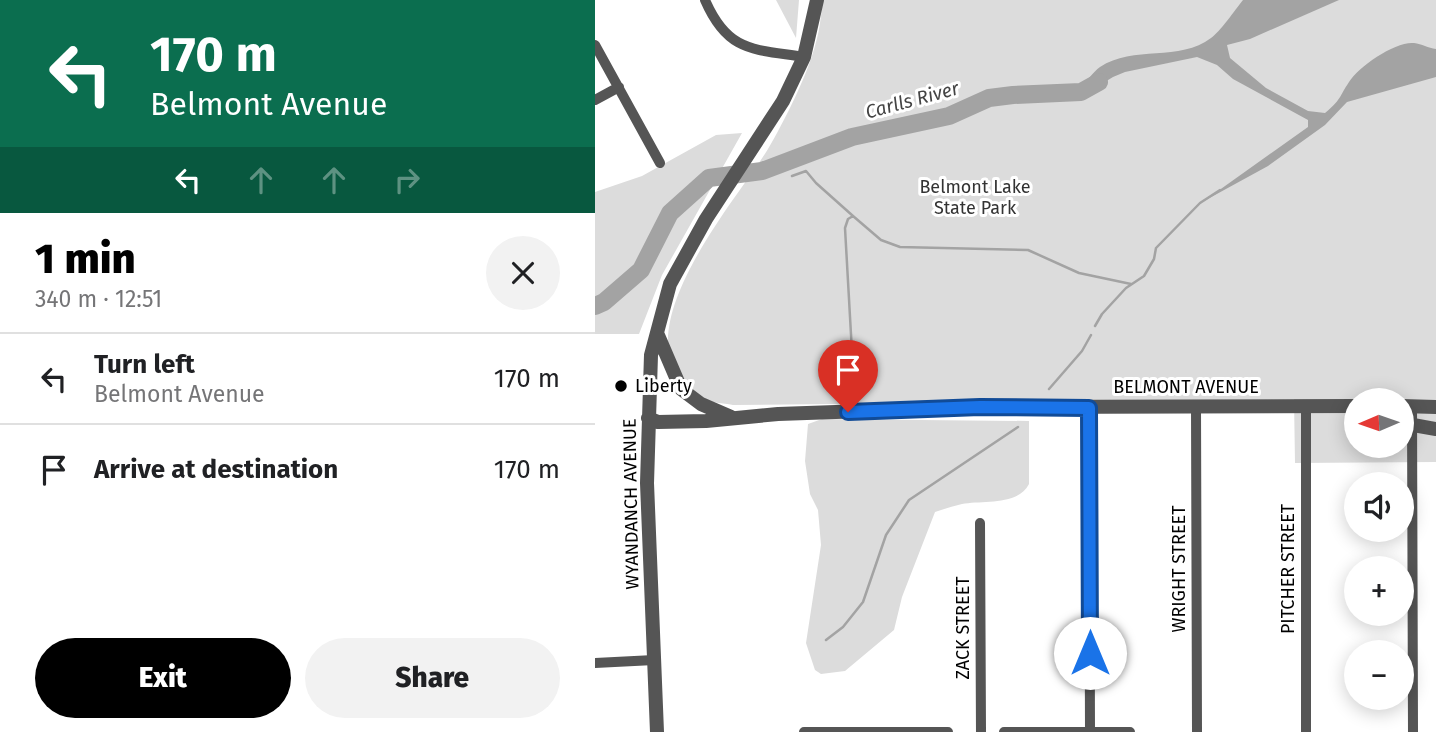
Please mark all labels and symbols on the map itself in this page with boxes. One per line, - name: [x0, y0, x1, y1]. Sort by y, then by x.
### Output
- water label: Carlls River: [863, 76, 962, 123]
- park label: Belmont Lake State Park: [919, 176, 1031, 219]
- pin: [818, 340, 878, 412]
- place label: Liberty: [635, 375, 692, 397]
- street label: BELMONT AVENUE: [1113, 376, 1259, 398]
- marker: Liberty: [613, 378, 629, 394]
- north arrow: [1344, 388, 1414, 458]
- street label: WYANDANCH AVENUE: [619, 418, 643, 590]
- street label: PITCHER STREET: [1277, 503, 1299, 634]
- street label: WRIGHT STREET: [1168, 505, 1190, 632]
- street label: ZACK STREET: [952, 576, 974, 680]
- position arrow: [1053, 616, 1127, 690]

